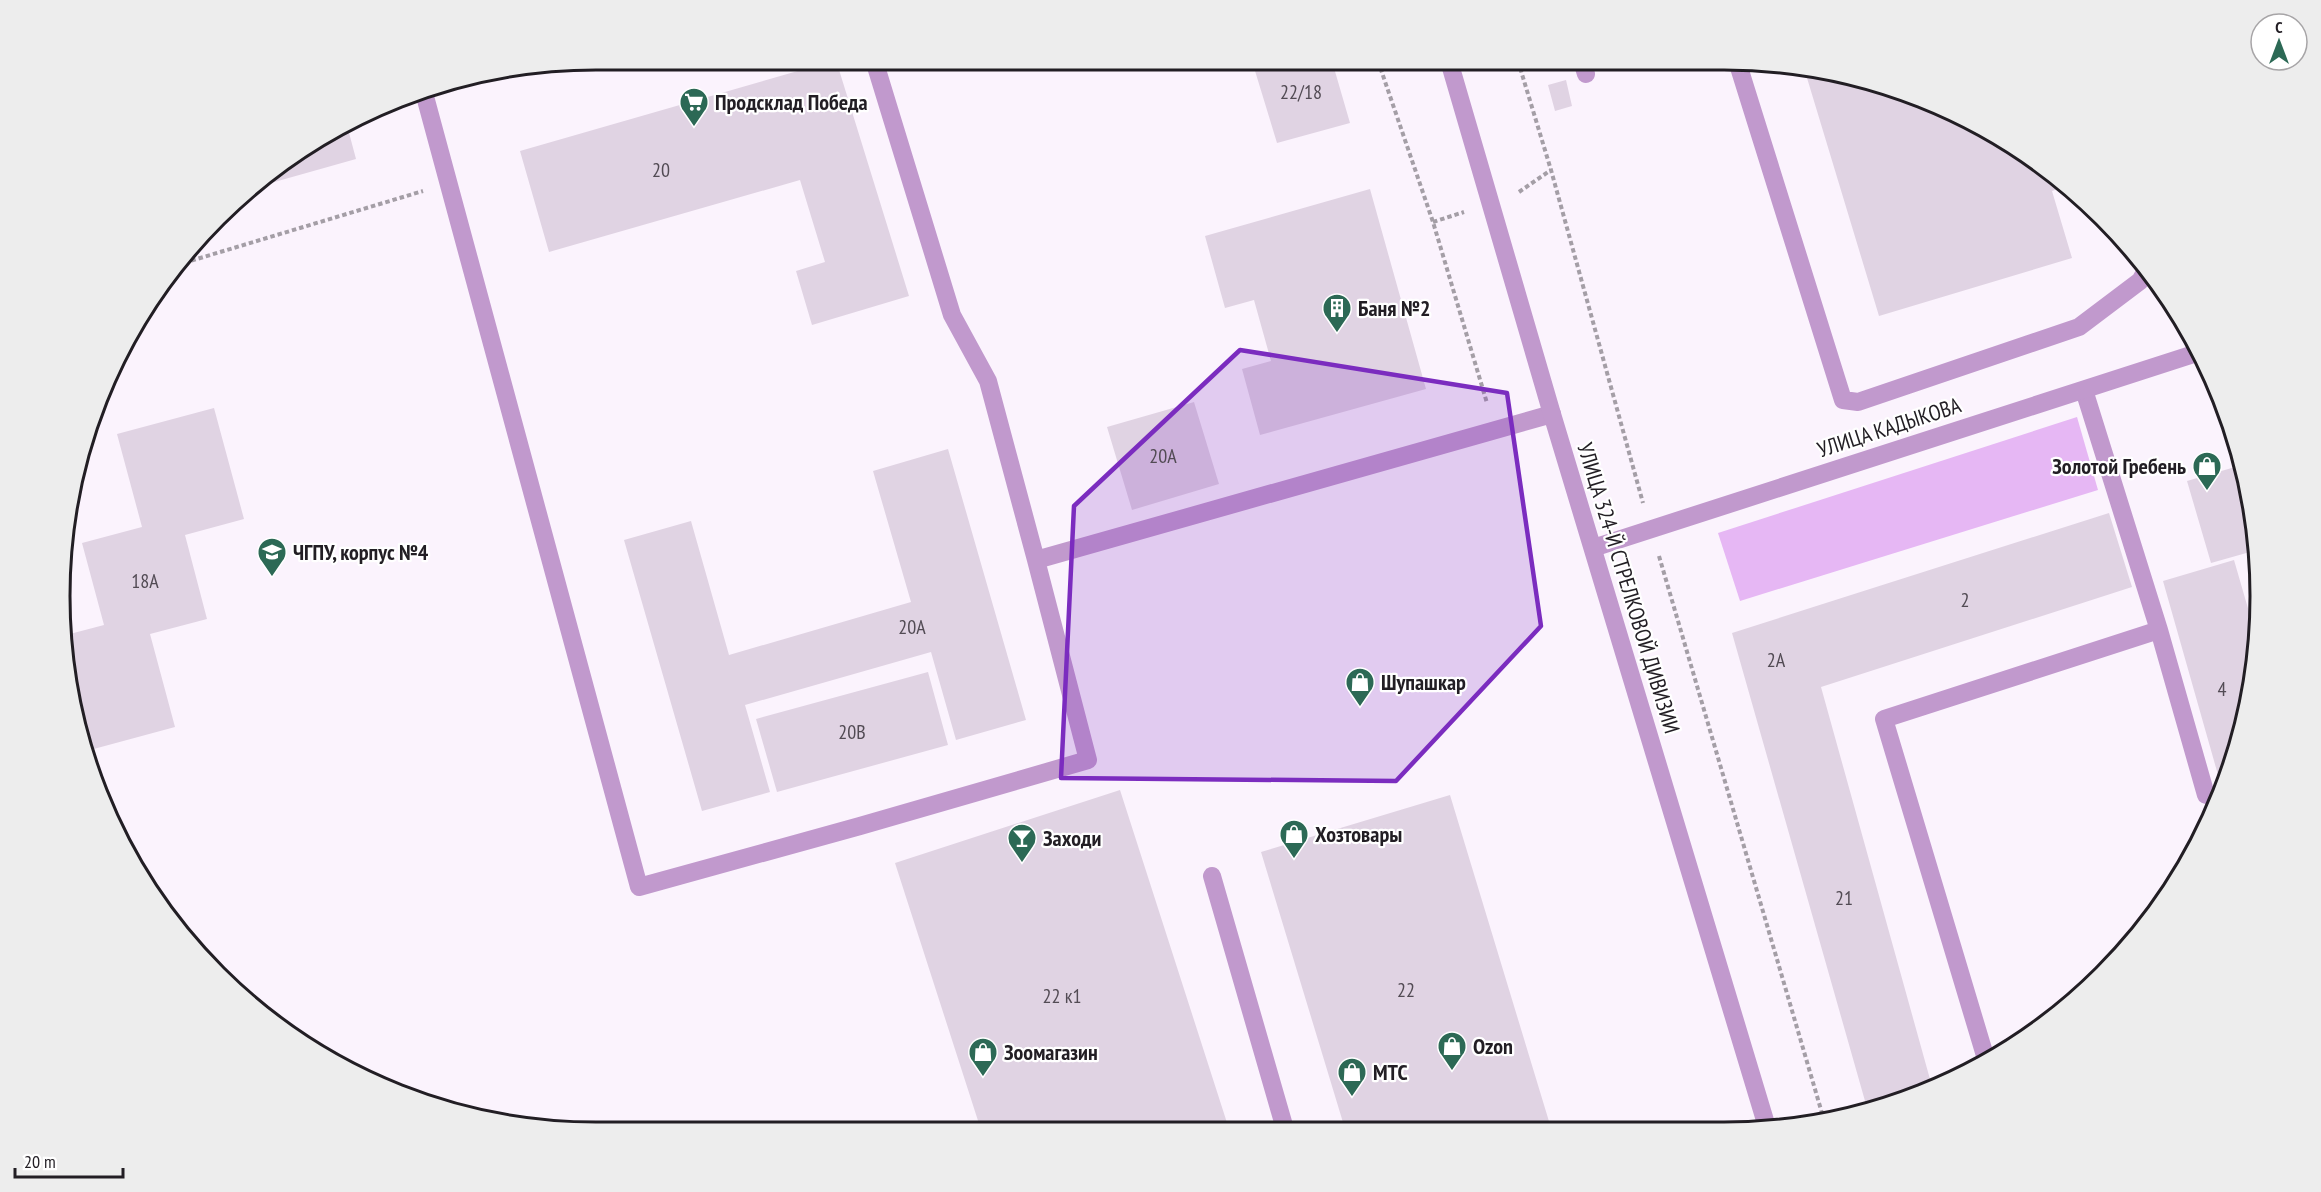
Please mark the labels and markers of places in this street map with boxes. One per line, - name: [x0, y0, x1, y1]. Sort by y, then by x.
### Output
- supermarket icon: Продсклад Победа: [678, 86, 710, 128]
- place label: Продсклад Победа: [715, 88, 868, 116]
- building icon: Баня №2: [1321, 292, 1353, 334]
- place label: Баня №2: [1358, 294, 1430, 322]
- shop icon: Золотой Гребень: [2191, 450, 2223, 492]
- place label: Золотой Гребень: [2052, 452, 2186, 480]
- school or university icon: ЧГПУ, корпус №4: [256, 536, 288, 578]
- place label: ЧГПУ, корпус №4: [293, 538, 429, 566]
- shop icon: Шупашкар: [1344, 666, 1376, 708]
- place label: Шупашкар: [1381, 668, 1466, 696]
- shop icon: Хозтовары: [1278, 818, 1310, 860]
- place label: Хозтовары: [1315, 820, 1402, 848]
- bar icon: Заходи: [1006, 822, 1038, 864]
- place label: Заходи: [1043, 824, 1101, 852]
- shop icon: Ozon: [1436, 1030, 1468, 1072]
- place label: Ozon: [1473, 1032, 1513, 1060]
- shop icon: Зоомагазин: [967, 1036, 999, 1078]
- place label: Зоомагазин: [1004, 1038, 1098, 1066]
- shop icon: МТС: [1336, 1056, 1368, 1098]
- place label: МТС: [1373, 1058, 1407, 1086]

